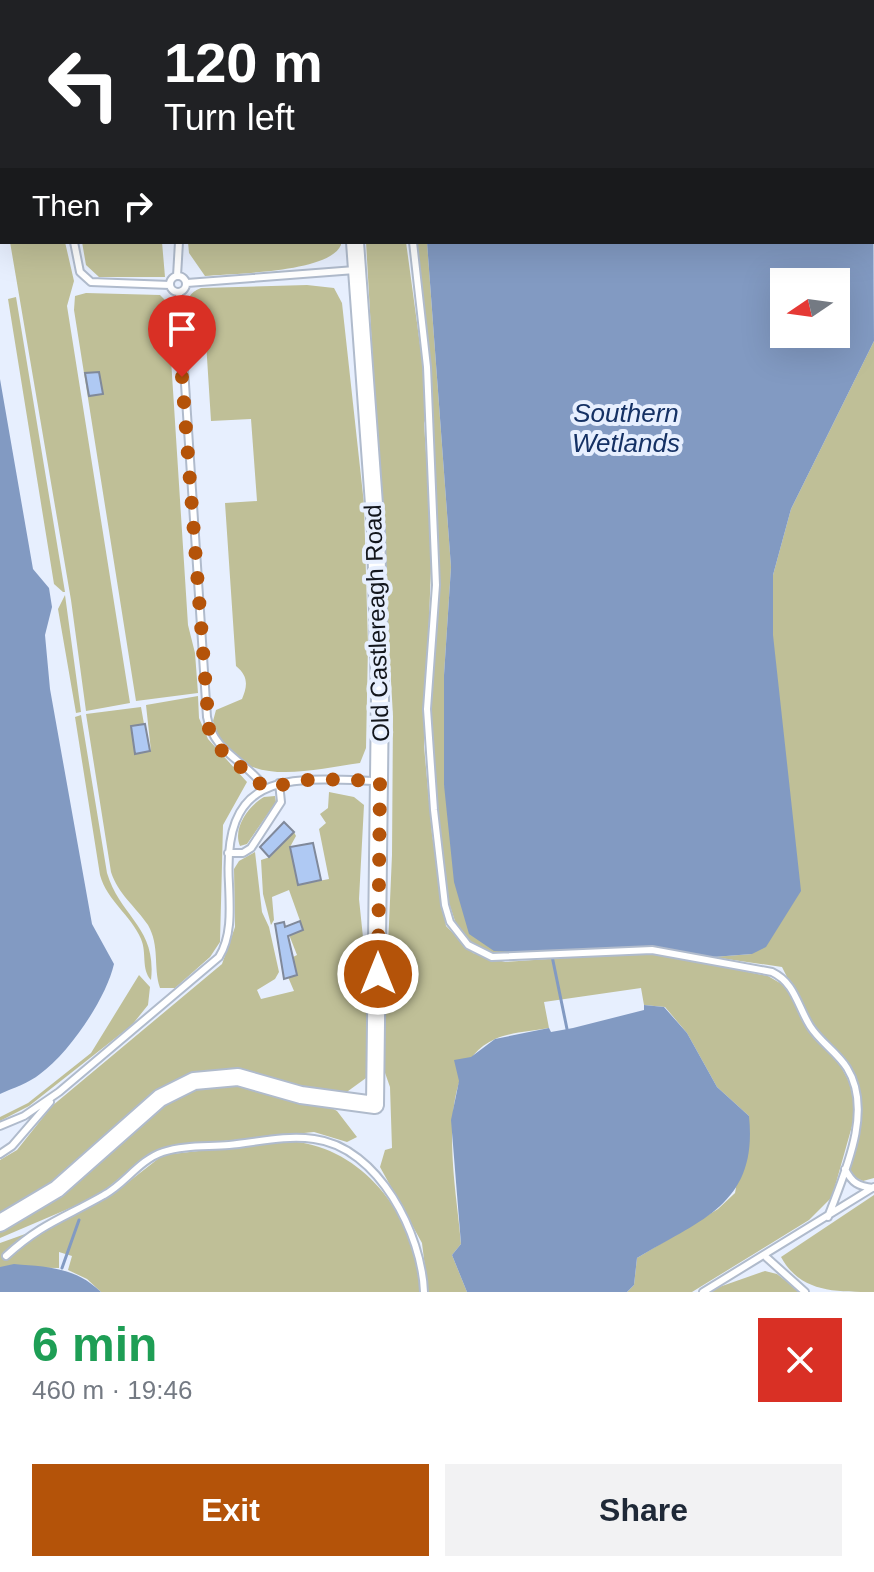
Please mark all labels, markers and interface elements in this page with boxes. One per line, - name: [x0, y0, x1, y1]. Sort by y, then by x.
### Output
- text: 120 m: [164, 31, 323, 94]
- icon: left: [32, 32, 136, 136]
- text: Turn left: [164, 97, 295, 138]
- icon: right: [116, 184, 160, 228]
- text: Then: [32, 189, 100, 222]
- north arrow: [770, 268, 850, 348]
- map controls: [770, 268, 850, 348]
- pin: [148, 295, 216, 377]
- icon: arrive: [160, 307, 204, 351]
- water label: Southern Wetlands: [572, 398, 680, 458]
- street label: Old Castlereagh Road: [359, 504, 394, 742]
- position arrow: [336, 932, 420, 1016]
- text: 6 min: [32, 1318, 157, 1371]
- button: close: [758, 1318, 842, 1402]
- text: 460 m · 19:46: [32, 1375, 192, 1405]
- button: Exit: [32, 1464, 429, 1556]
- button: Share: [445, 1464, 842, 1556]

